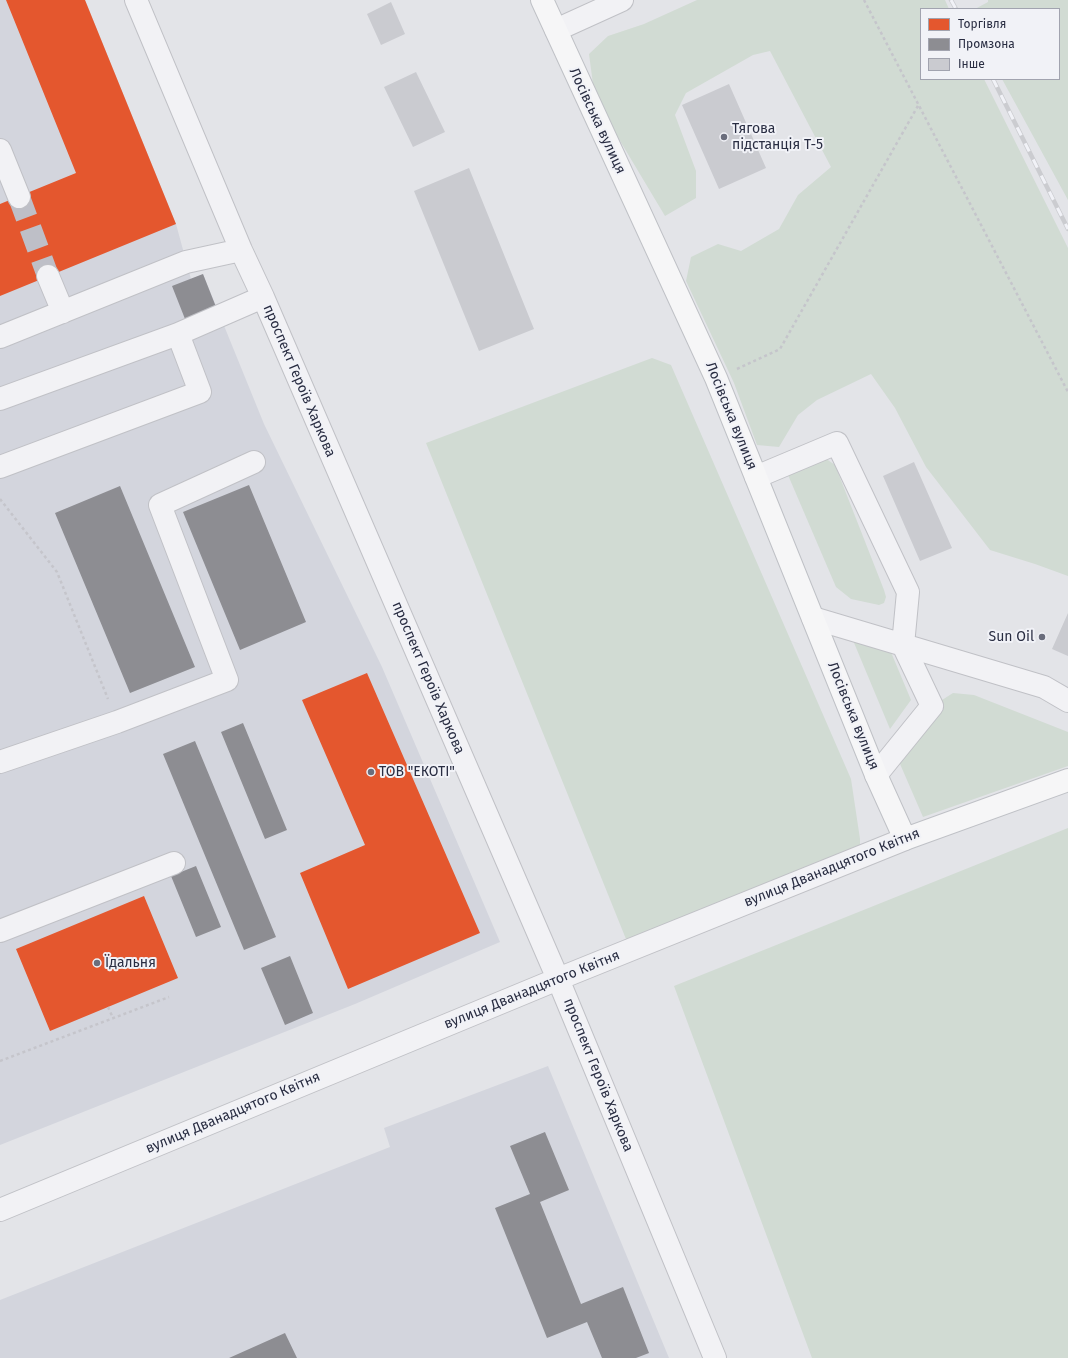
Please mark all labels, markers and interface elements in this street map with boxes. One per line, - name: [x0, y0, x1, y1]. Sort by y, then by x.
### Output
- legend: [920, 8, 1060, 80]
- text: Торгівля: [958, 17, 1006, 31]
- text: Промзона: [958, 37, 1015, 51]
- text: Інше: [958, 57, 985, 71]
- street label: Лосівська вулиця: [565, 65, 629, 177]
- place label: Тягова підстанція Т-5: [732, 121, 823, 154]
- marker: Тягова підстанція Т-5: [719, 132, 729, 142]
- street label: проспект Героїв Харкова: [259, 302, 339, 460]
- street label: Лосівська вулиця: [702, 360, 760, 472]
- street label: проспект Героїв Харкова: [388, 599, 468, 757]
- place label: Sun Oil: [989, 629, 1034, 645]
- marker: Sun Oil: [1037, 632, 1047, 642]
- street label: Лосівська вулиця: [824, 660, 882, 772]
- place label: ТОВ "ЕКОТI": [379, 764, 455, 780]
- marker: ТОВ "ЕКОТI": [366, 767, 376, 777]
- street label: вулиця Дванадцятого Квітня: [742, 825, 922, 911]
- street label: вулиця Дванадцятого Квітня: [442, 947, 622, 1033]
- place label: Їдальня: [105, 955, 156, 971]
- marker: Їдальня: [92, 958, 102, 968]
- street label: проспект Героїв Харкова: [559, 996, 637, 1154]
- street label: вулиця Дванадцятого Квітня: [143, 1069, 323, 1157]

